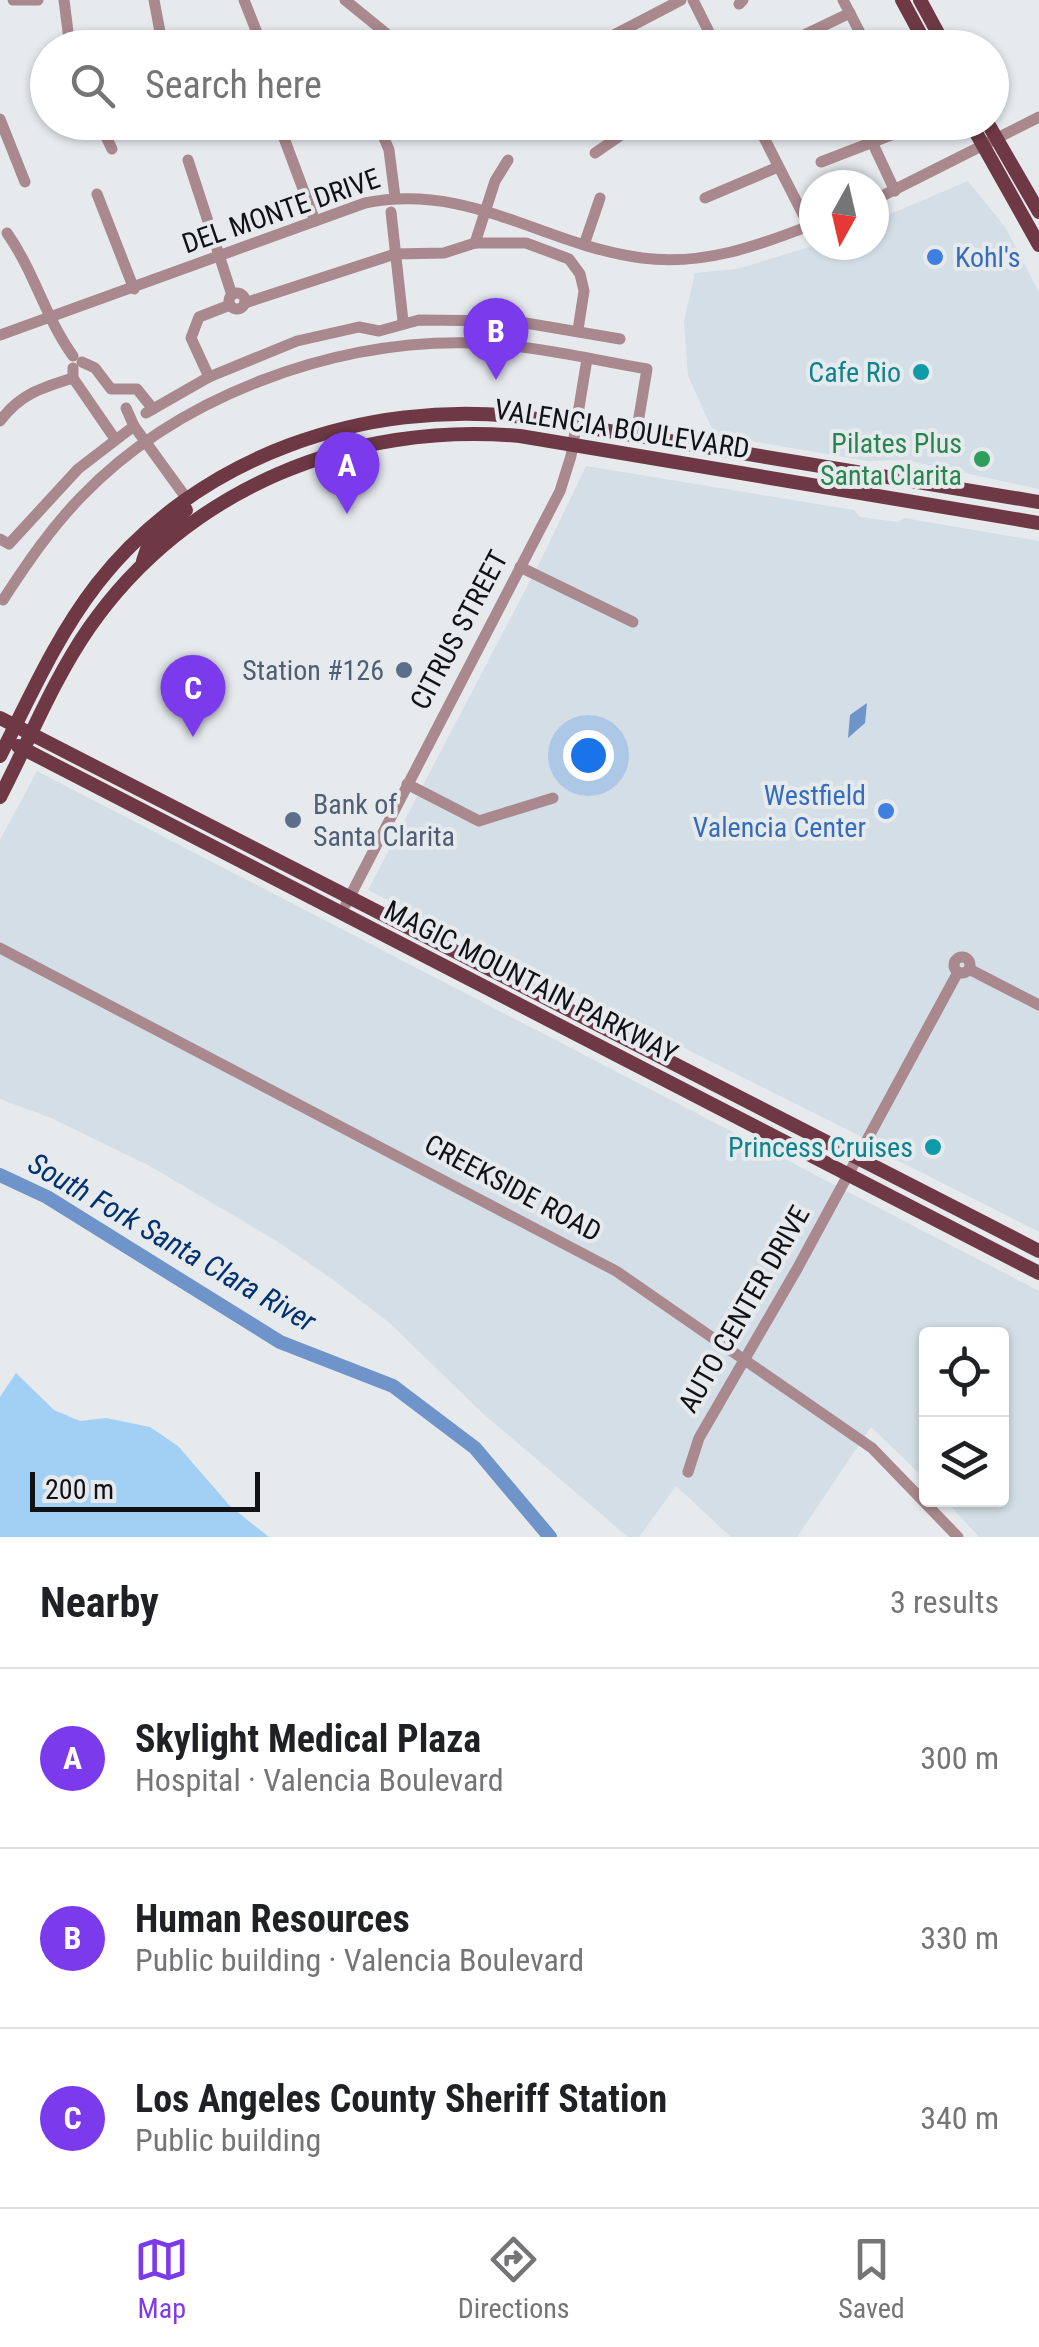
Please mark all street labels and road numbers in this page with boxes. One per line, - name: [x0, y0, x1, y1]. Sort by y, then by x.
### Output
- street label: DEL MONTE DRIVE: [178, 162, 384, 260]
- street label: VALENCIA BOULEVARD: [492, 393, 752, 465]
- street label: CITRUS STREET: [403, 545, 515, 715]
- street label: MAGIC MOUNTAIN PARKWAY: [379, 894, 683, 1071]
- street label: CREEKSIDE ROAD: [419, 1128, 607, 1248]
- street label: AUTO CENTER DRIVE: [671, 1200, 817, 1418]

